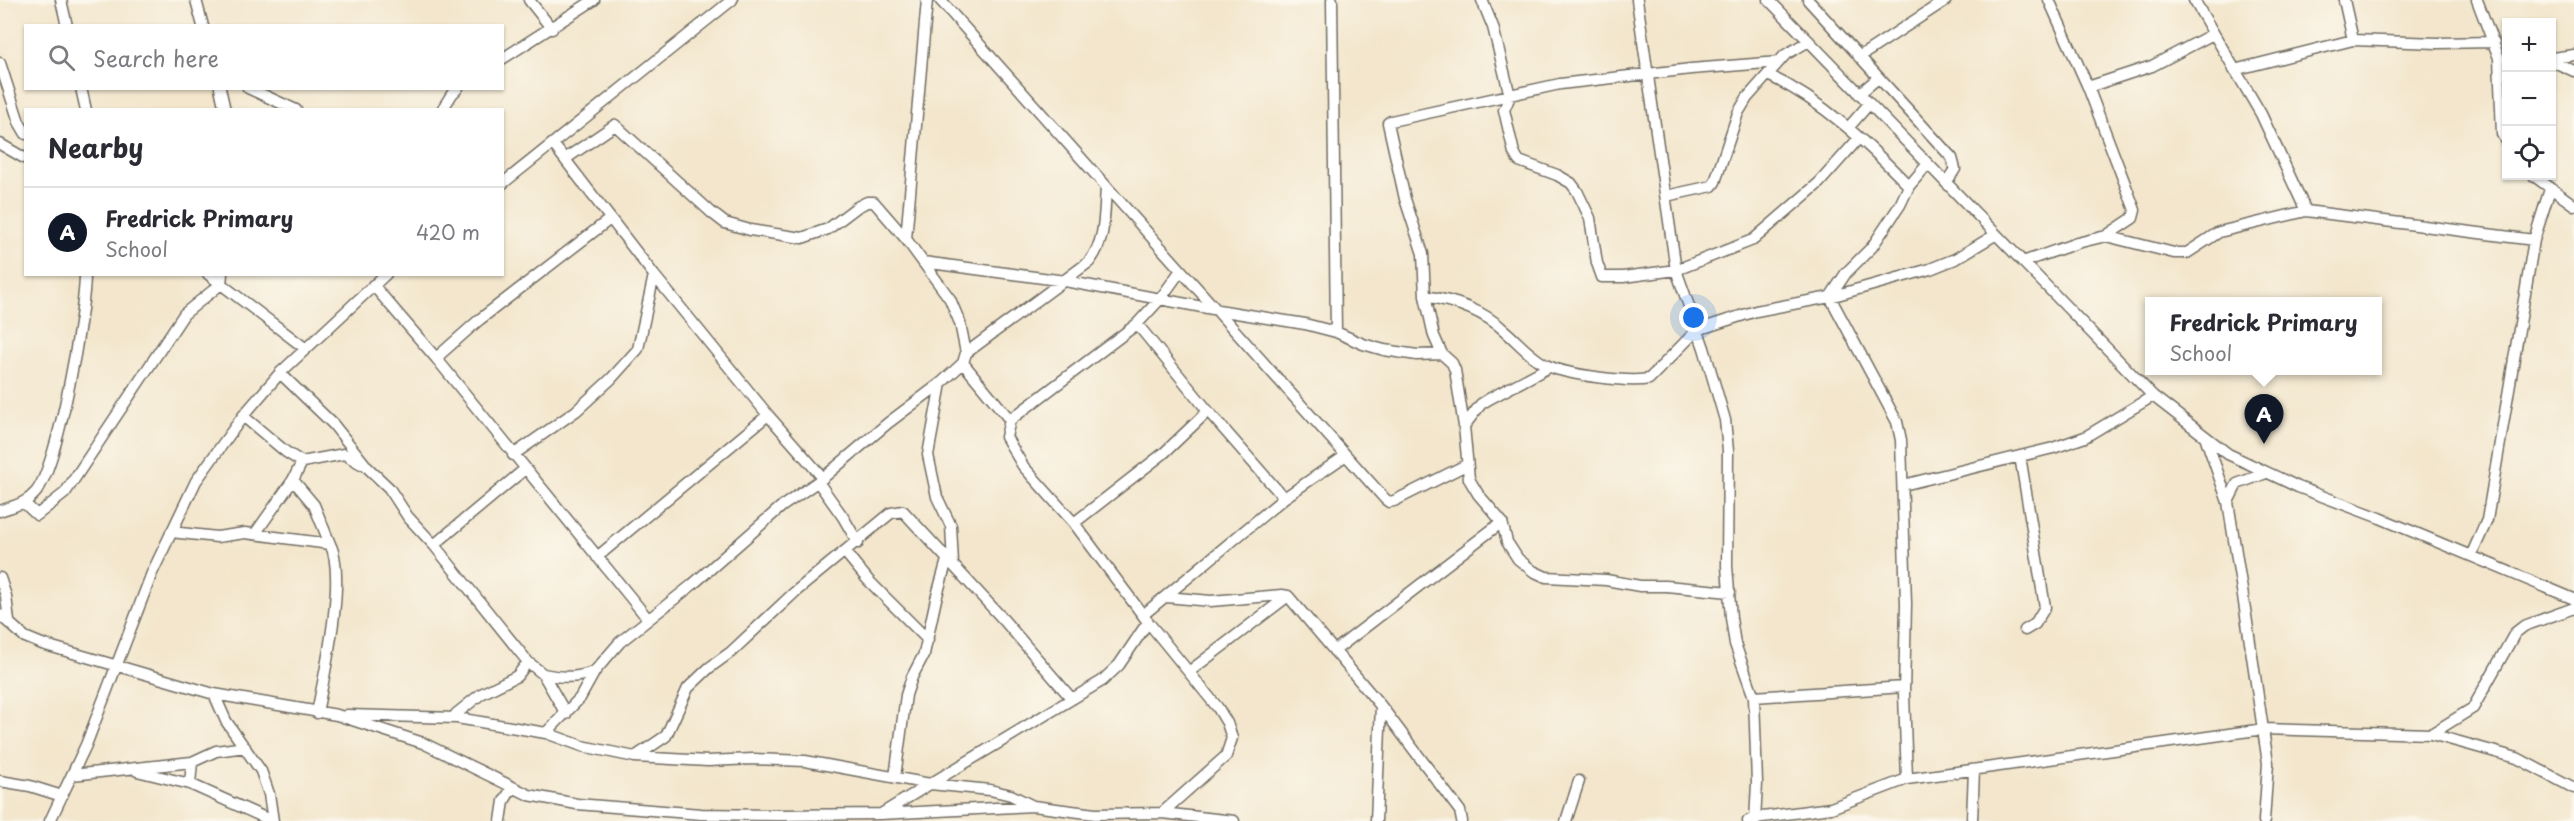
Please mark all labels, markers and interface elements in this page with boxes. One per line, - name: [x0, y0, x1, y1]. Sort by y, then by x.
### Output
- map controls: [2502, 18, 2556, 180]
- button: +: [2502, 18, 2556, 72]
- search box: [24, 24, 504, 90]
- icon: search: [45, 41, 78, 74]
- text: Search here: [93, 41, 219, 74]
- button: −: [2502, 72, 2556, 126]
- button: locate: [2502, 126, 2556, 180]
- text: Nearby: [48, 128, 143, 167]
- text: Fredrick Primary: [105, 201, 293, 234]
- text: A: [60, 217, 75, 247]
- text: 420 m: [416, 217, 480, 247]
- text: School: [105, 234, 168, 264]
- popup: [2145, 297, 2382, 375]
- your location: [1679, 303, 1708, 332]
- text: Fredrick Primary: [2169, 305, 2358, 338]
- text: School: [2169, 338, 2232, 368]
- pin: A: [2244, 394, 2284, 444]

